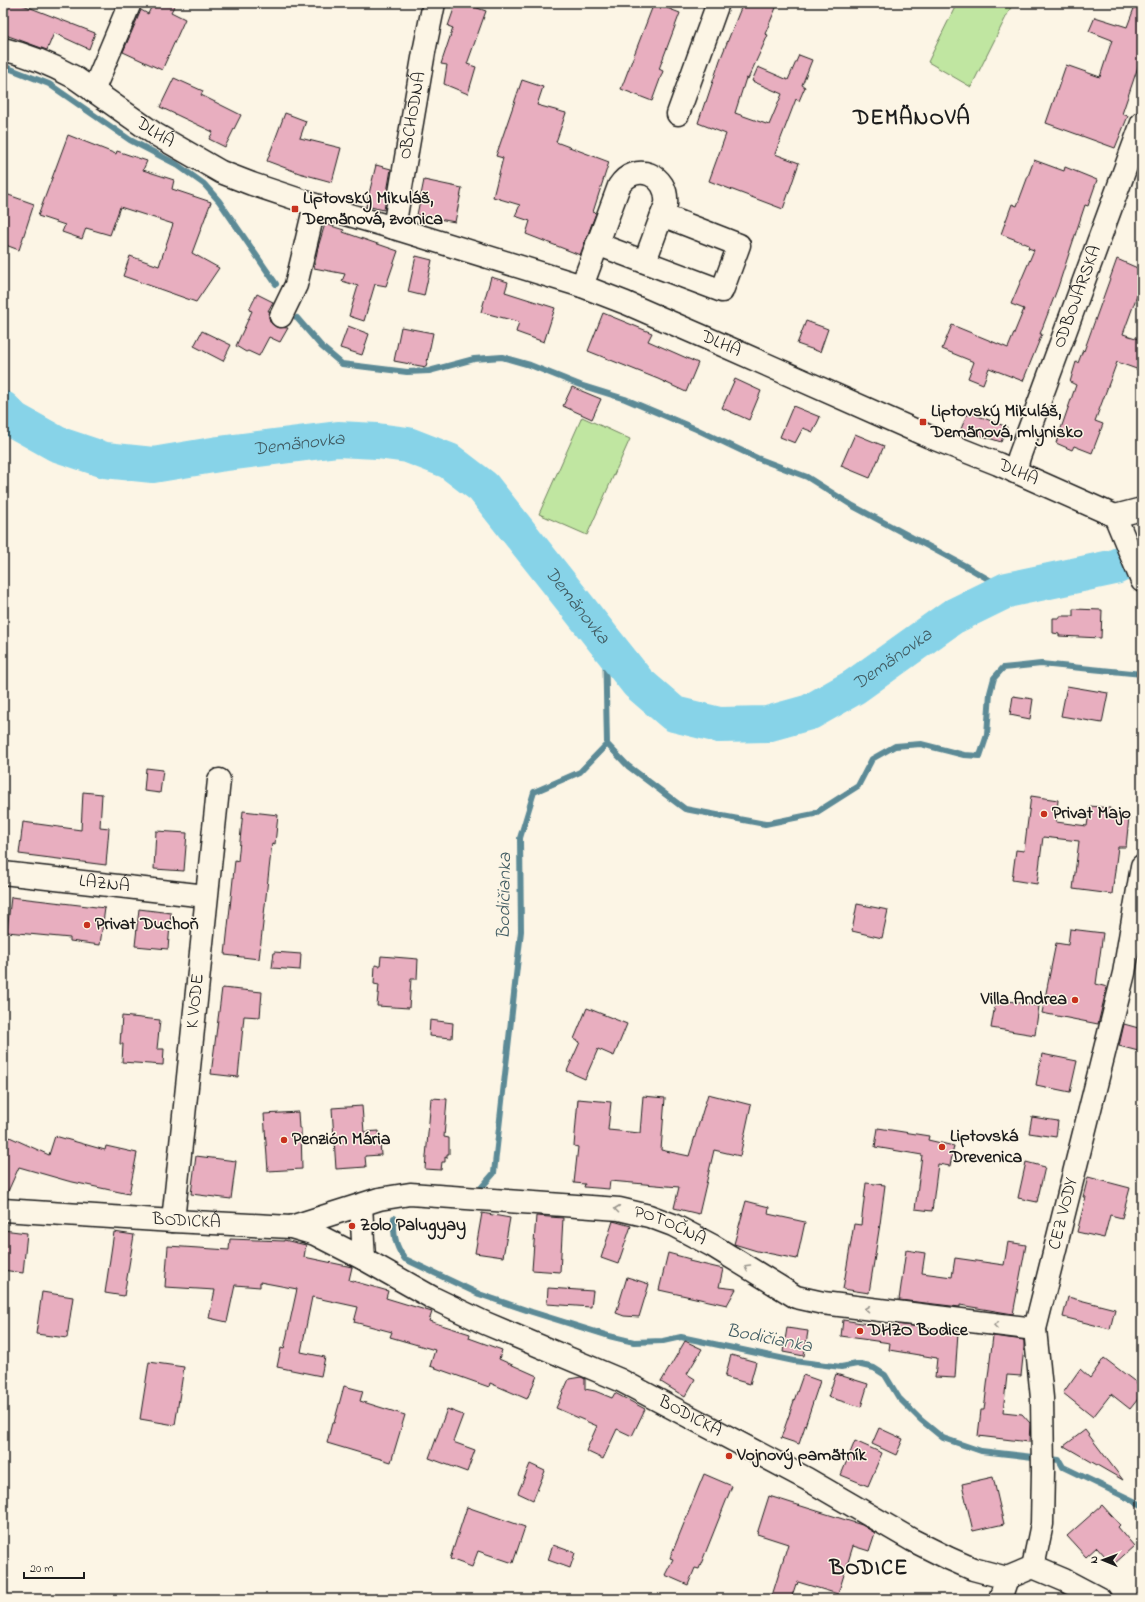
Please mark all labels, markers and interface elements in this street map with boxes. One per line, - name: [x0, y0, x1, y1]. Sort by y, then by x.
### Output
- street label: OBCHODNÁ: [393, 70, 433, 162]
- district label: DEMÄNOVÁ: [852, 103, 971, 135]
- street label: DLHÁ: [129, 111, 179, 155]
- place label: Liptovský Mikuláš, Demänová, zvonica: [302, 186, 443, 233]
- marker: Liptovský Mikuláš, Demänová, zvonica: [290, 204, 300, 214]
- street label: ODBOJÁRSKA: [1047, 242, 1109, 352]
- street label: DLHÁ: [696, 324, 745, 365]
- place label: Liptovský Mikuláš, Demänová, mlynisko: [930, 399, 1083, 447]
- marker: Liptovský Mikuláš, Demänová, mlynisko: [918, 417, 928, 427]
- water label: Demänovka: [251, 425, 346, 463]
- street label: DLHÁ: [993, 452, 1042, 493]
- water label: Demänovka: [538, 561, 616, 651]
- water label: Demänovka: [847, 621, 938, 697]
- place label: Privat Majo: [1052, 801, 1131, 827]
- marker: Privat Majo: [1039, 809, 1049, 819]
- water label: Bodičianka: [491, 852, 519, 940]
- street label: LAZNÁ: [77, 869, 131, 900]
- place label: Privat Duchoň: [95, 912, 199, 938]
- marker: Privat Duchoň: [82, 920, 92, 930]
- street label: K VODE: [180, 972, 212, 1030]
- place label: Villa Andrea: [980, 987, 1067, 1013]
- marker: Villa Andrea: [1070, 995, 1080, 1005]
- place label: Liptovská Drevenica: [949, 1124, 1023, 1171]
- place label: Penzión Mária: [292, 1127, 391, 1153]
- marker: Penzión Mária: [279, 1135, 289, 1145]
- marker: Liptovská Drevenica: [937, 1142, 947, 1152]
- street label: CEZ VODY: [1042, 1174, 1085, 1253]
- street label: POTOČNÁ: [631, 1200, 710, 1253]
- one-way arrow: [614, 1205, 620, 1214]
- street label: BODICKÁ: [151, 1207, 222, 1236]
- place label: Zolo Palugyay: [360, 1213, 466, 1240]
- marker: Zolo Palugyay: [347, 1221, 357, 1231]
- one-way arrow: [744, 1265, 751, 1272]
- one-way arrow: [864, 1305, 871, 1314]
- water label: Bodičianka: [724, 1317, 815, 1361]
- place label: DHZO Bodice: [867, 1318, 969, 1344]
- one-way arrow: [993, 1320, 1000, 1329]
- marker: DHZO Bodice: [855, 1326, 865, 1336]
- street label: BODICKÁ: [653, 1389, 726, 1444]
- place label: Vojnový pamätník: [736, 1443, 867, 1470]
- marker: Vojnový pamätník: [724, 1451, 734, 1461]
- north arrow: [1083, 1540, 1123, 1580]
- district label: BODICE: [829, 1553, 908, 1585]
- scale bar: [24, 1554, 84, 1580]
- text: N: [1086, 1556, 1102, 1564]
- text: 20 m: [30, 1560, 53, 1578]

